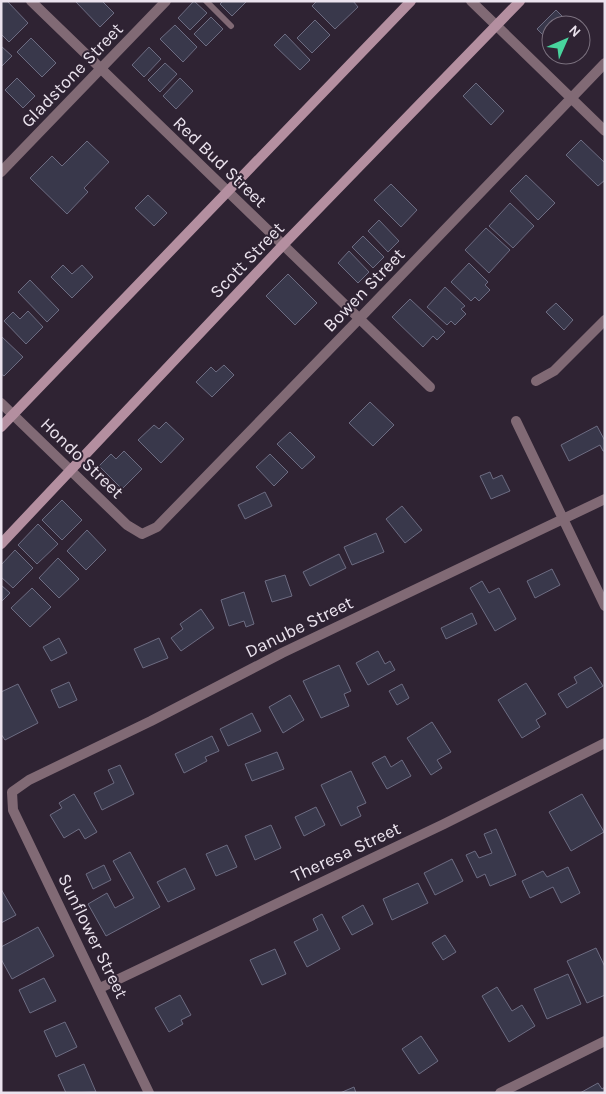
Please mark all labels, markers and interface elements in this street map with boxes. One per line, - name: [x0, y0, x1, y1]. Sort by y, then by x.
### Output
- north arrow: [541, 15, 591, 65]
- street label: Gladstone Street: [16, 18, 128, 132]
- text: N: [565, 22, 584, 41]
- street label: Red Bud Street: [169, 112, 272, 212]
- street label: Scott Street: [205, 217, 289, 303]
- street label: Bowen Street: [319, 243, 410, 336]
- street label: Hondo Street: [36, 413, 128, 503]
- street label: Danube Street: [242, 591, 357, 663]
- street label: Theresa Street: [288, 817, 404, 887]
- street label: Sunflower Street: [53, 870, 133, 1002]

